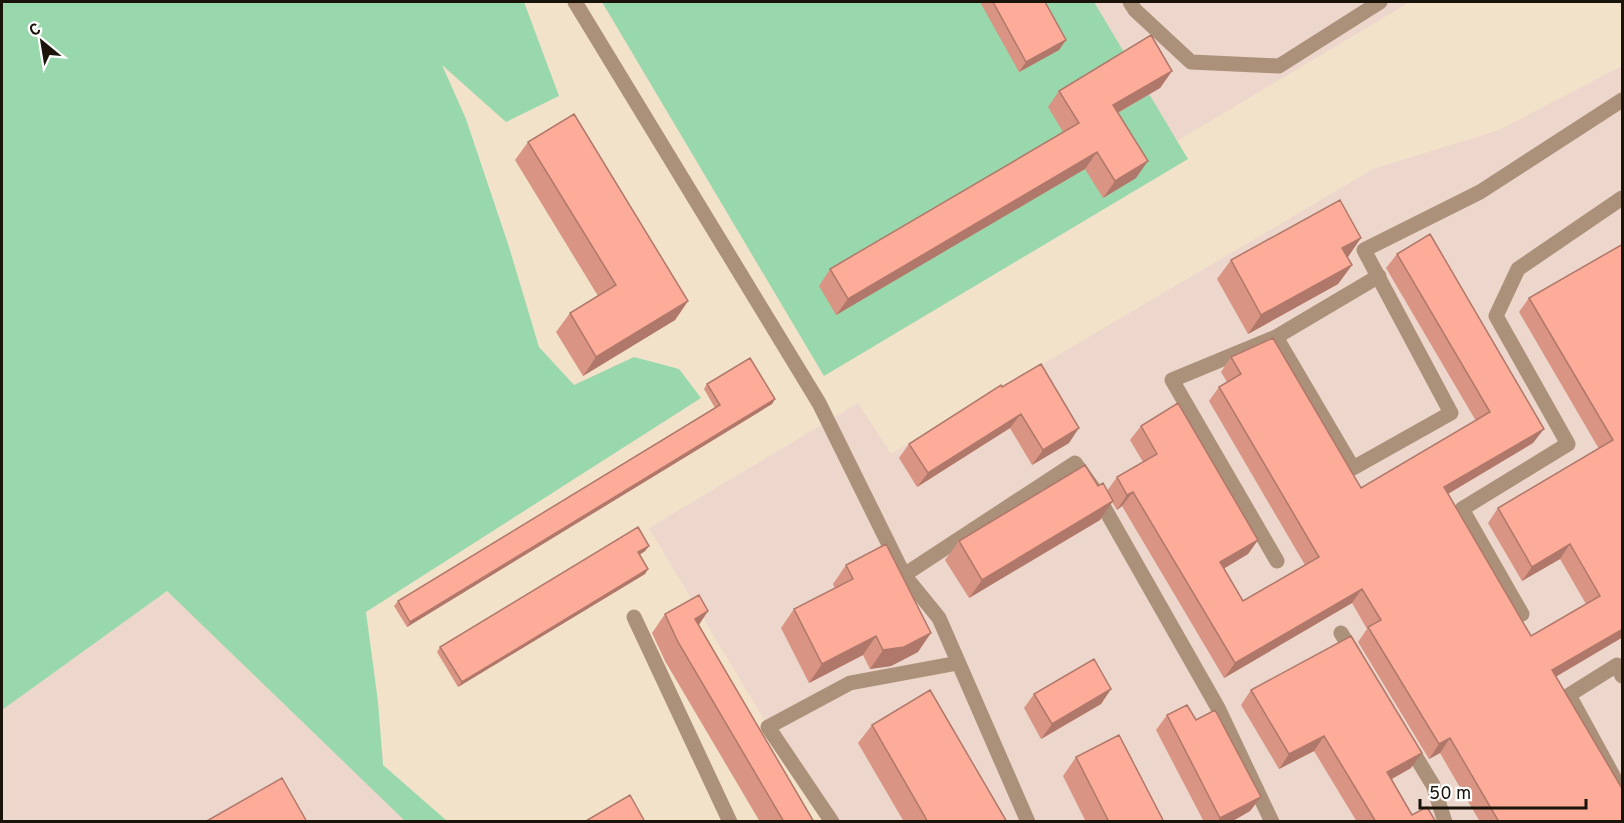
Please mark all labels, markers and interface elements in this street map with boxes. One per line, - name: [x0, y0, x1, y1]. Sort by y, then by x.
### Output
- north arrow: [12, 12, 72, 72]
- text: С: [26, 20, 45, 42]
- scale bar: [1420, 772, 1586, 810]
- text: 50 m: [1429, 783, 1471, 806]

